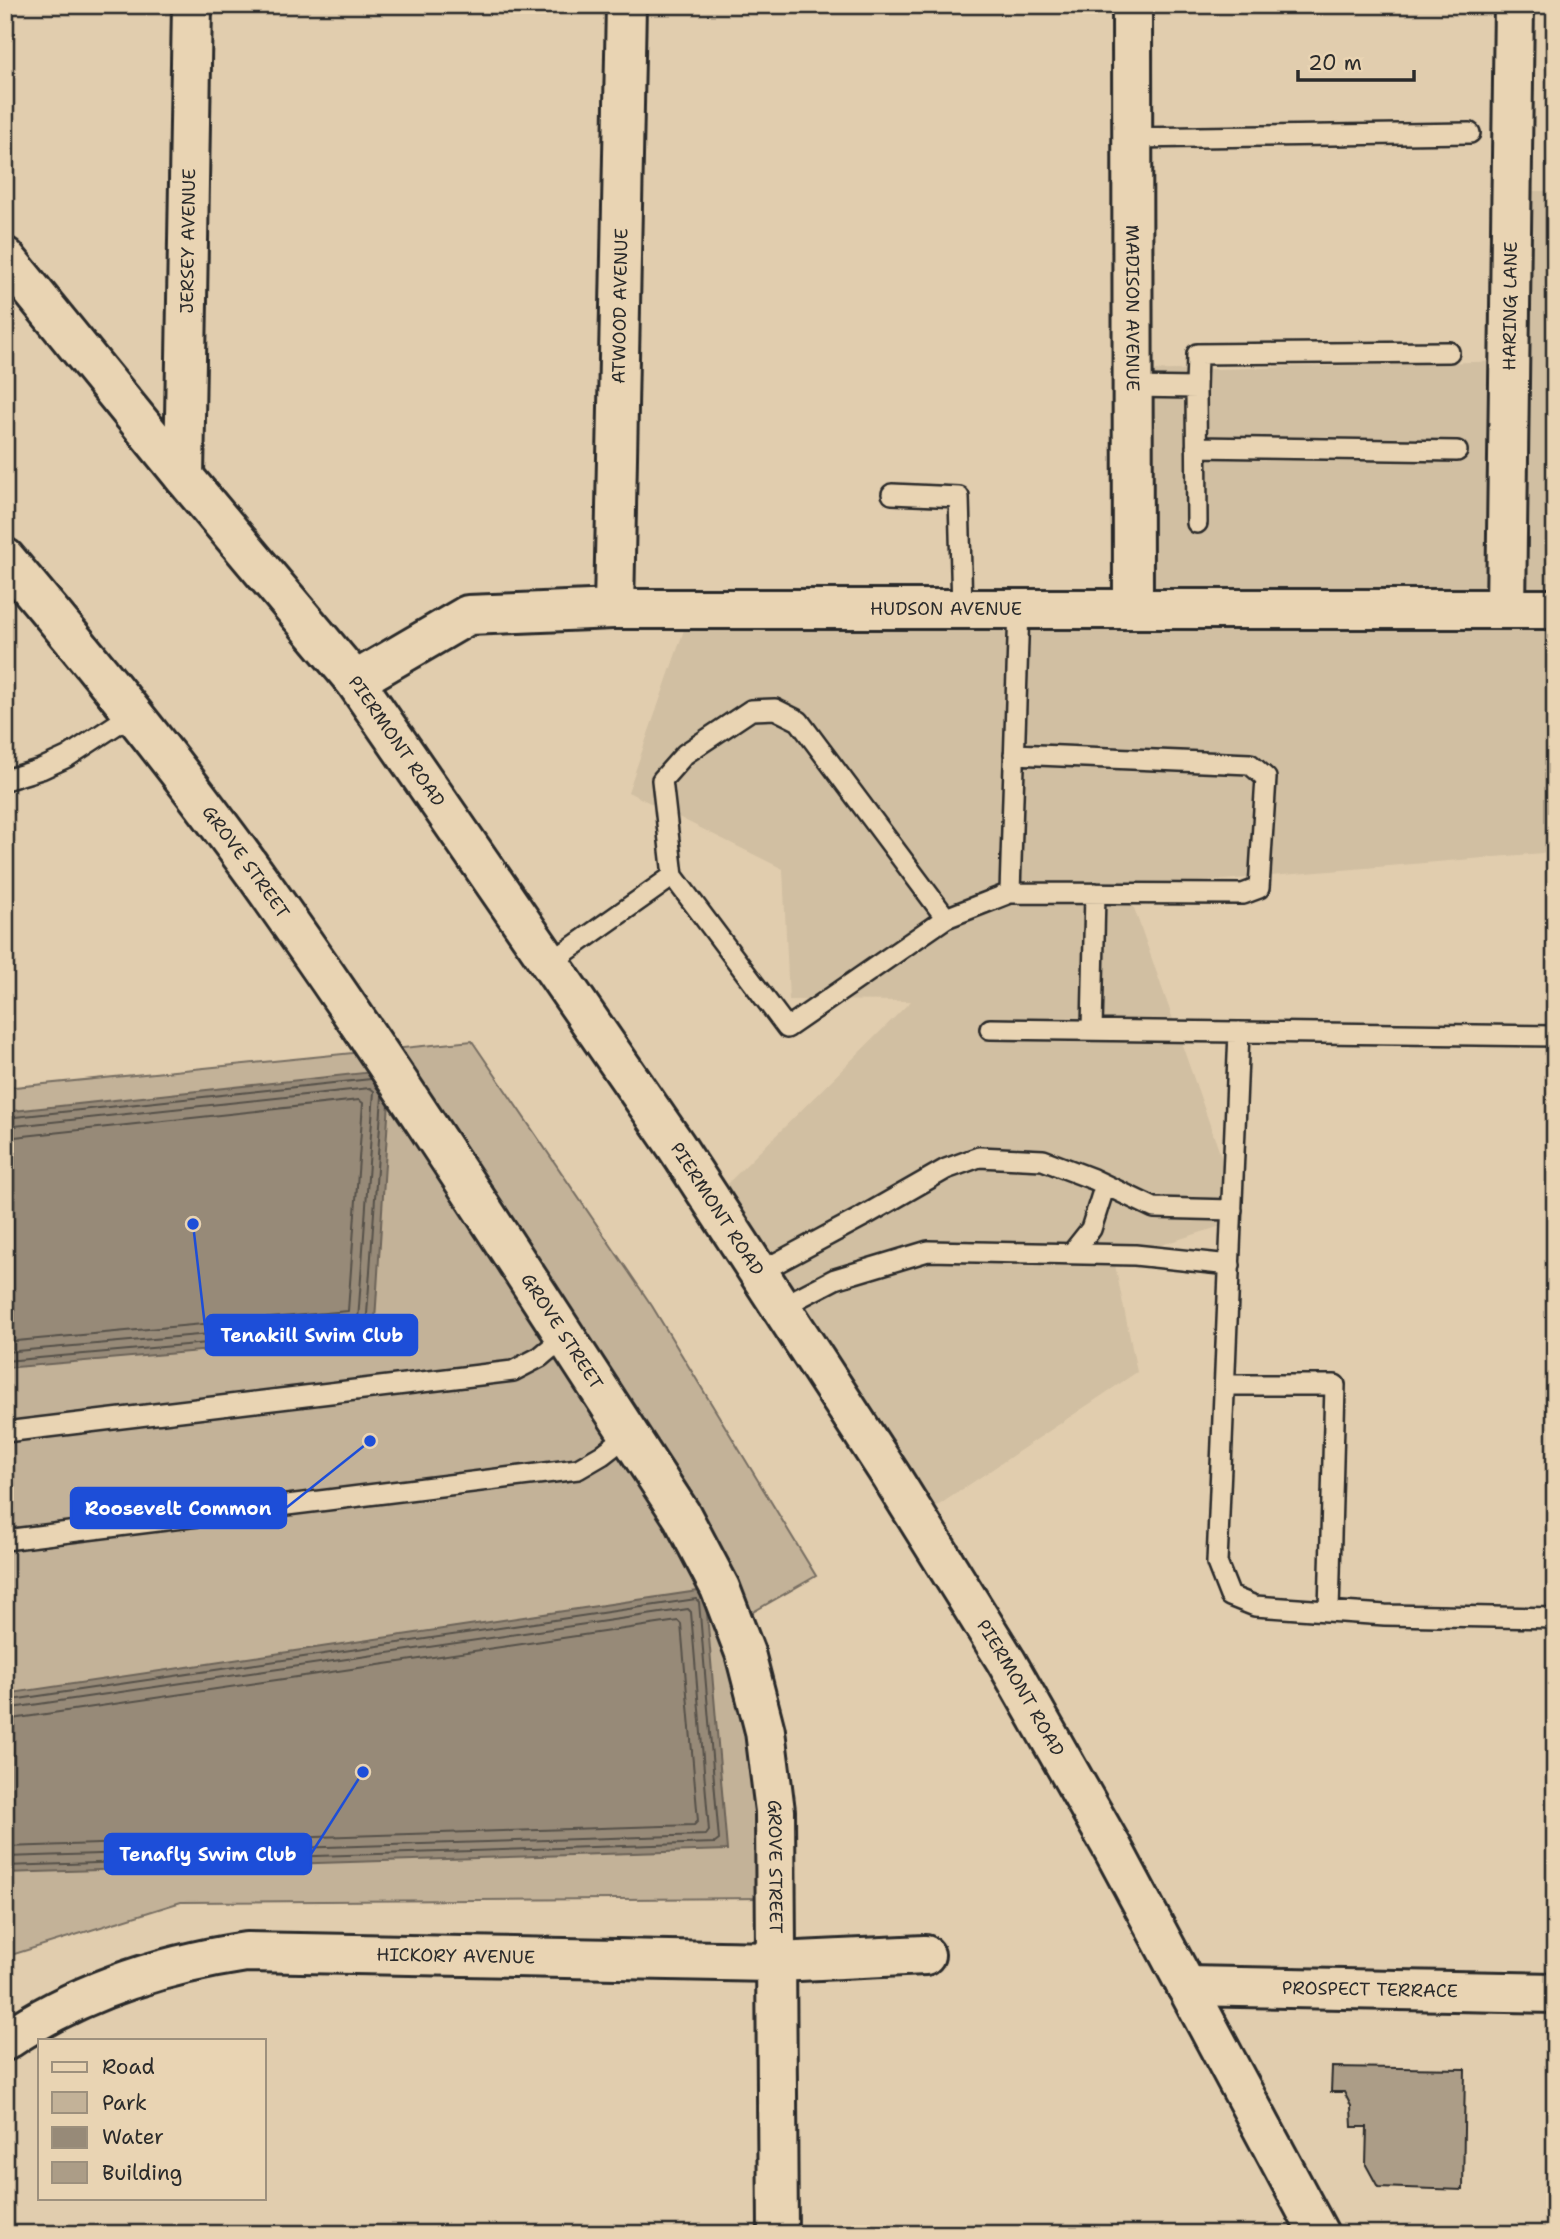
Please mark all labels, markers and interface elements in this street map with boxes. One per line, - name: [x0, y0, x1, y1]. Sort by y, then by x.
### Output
- scale bar: [1298, 38, 1413, 82]
- text: 20 m: [1308, 49, 1362, 77]
- street label: JERSEY AVENUE: [175, 168, 201, 314]
- street label: MADISON AVENUE: [1120, 225, 1145, 391]
- street label: ATWOOD AVENUE: [606, 228, 634, 384]
- street label: HARING LANE: [1497, 241, 1523, 371]
- street label: HUDSON AVENUE: [870, 597, 1022, 621]
- street label: PIERMONT ROAD: [343, 671, 450, 812]
- street label: GROVE STREET: [197, 801, 295, 923]
- street label: PIERMONT ROAD: [665, 1138, 769, 1280]
- street label: GROVE STREET: [515, 1269, 609, 1394]
- callout: Tenakill Swim Club: [206, 1315, 417, 1355]
- text: Tenakill Swim Club: [221, 1323, 404, 1348]
- callout: Roosevelt Common: [71, 1488, 286, 1528]
- text: Roosevelt Common: [85, 1496, 272, 1521]
- street label: PIERMONT ROAD: [971, 1615, 1070, 1761]
- street label: GROVE STREET: [762, 1798, 788, 1934]
- callout: Tenafly Swim Club: [105, 1834, 311, 1874]
- text: Tenafly Swim Club: [119, 1842, 297, 1867]
- street label: HICKORY AVENUE: [376, 1942, 536, 1969]
- street label: PROSPECT TERRACE: [1282, 1976, 1458, 2003]
- legend: [38, 2039, 266, 2200]
- text: Road: [102, 2053, 155, 2081]
- text: Park: [102, 2089, 147, 2117]
- text: Water: [102, 2123, 164, 2151]
- text: Building: [102, 2159, 182, 2187]

